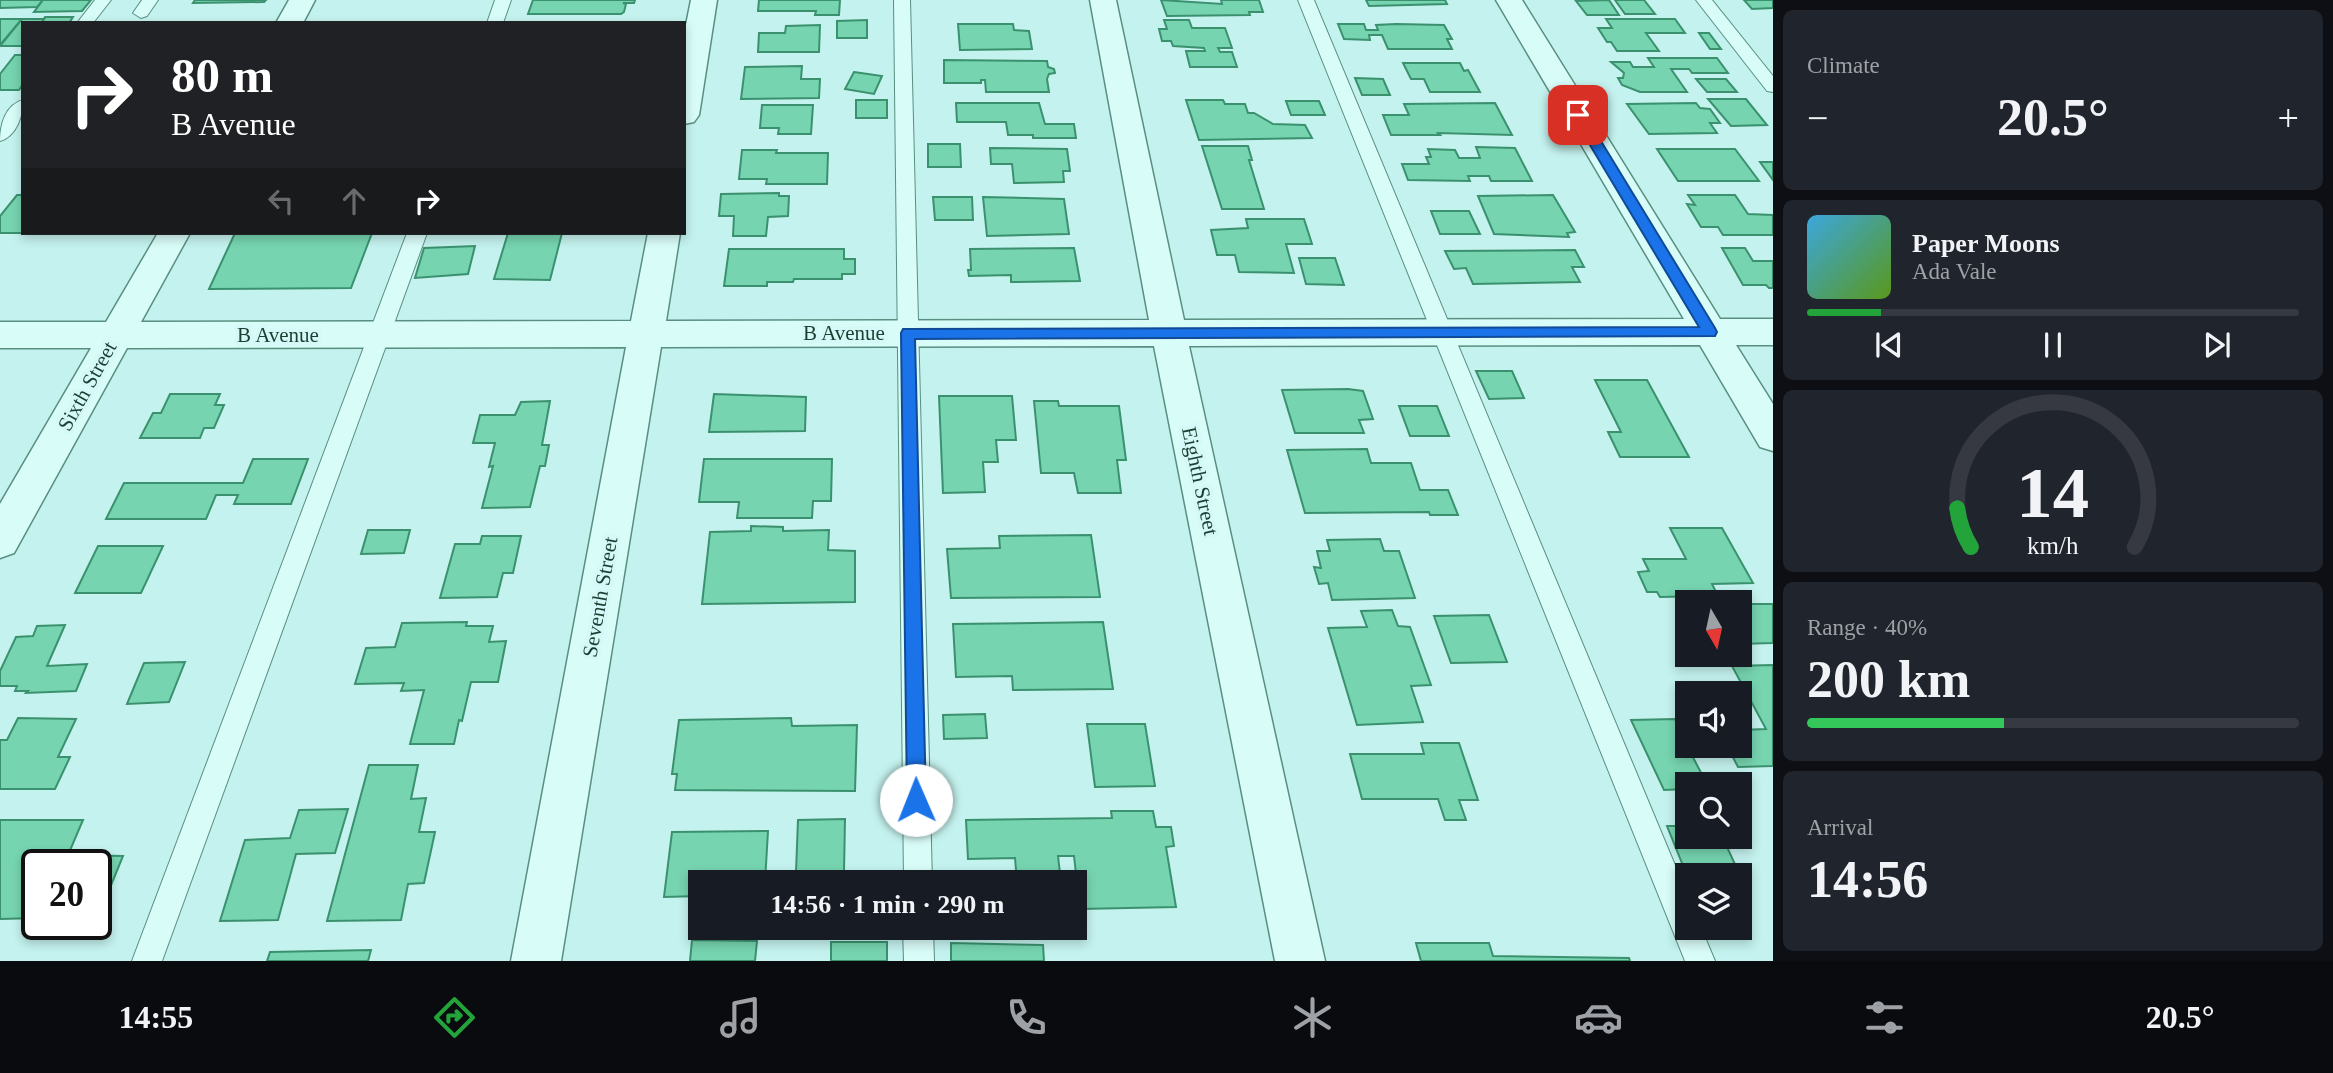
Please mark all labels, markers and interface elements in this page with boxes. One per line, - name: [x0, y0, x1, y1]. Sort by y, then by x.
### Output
- text: 80 m: [171, 48, 273, 103]
- icon: right: [56, 49, 147, 140]
- text: Climate: [1807, 53, 1880, 78]
- pin: [1548, 85, 1608, 145]
- text: 20.5°: [1997, 89, 2109, 146]
- icon: arrive: [1559, 96, 1597, 134]
- text: −: [1807, 97, 1828, 139]
- text: +: [2278, 97, 2299, 139]
- text: B Avenue: [171, 106, 296, 142]
- icon: left: [262, 182, 300, 220]
- icon: ahead: [335, 182, 373, 220]
- icon: right: [408, 182, 446, 220]
- text: Paper Moons: [1912, 229, 2060, 258]
- text: Ada Vale: [1912, 259, 1997, 284]
- street label: B Avenue: [803, 321, 885, 345]
- street label: B Avenue: [237, 323, 319, 347]
- icon: previous: [1870, 326, 1908, 364]
- icon: pause: [2034, 326, 2072, 364]
- icon: next: [2198, 326, 2236, 364]
- street label: Sixth Street: [53, 337, 121, 435]
- street label: Eighth Street: [1177, 425, 1223, 538]
- text: 14: [2017, 452, 2089, 533]
- text: km/h: [2027, 531, 2079, 558]
- street label: Seventh Street: [578, 535, 622, 659]
- north arrow: [1675, 590, 1752, 667]
- map controls: [1675, 590, 1752, 940]
- text: Range · 40%: [1807, 615, 1927, 640]
- text: 200 km: [1807, 651, 1970, 708]
- button: sound: [1675, 681, 1752, 758]
- position arrow: [879, 763, 953, 837]
- button: search: [1675, 772, 1752, 849]
- text: Arrival: [1807, 815, 1873, 840]
- speed limit sign: 20: [21, 849, 112, 940]
- text: 14:56: [1807, 851, 1928, 908]
- button: layers: [1675, 863, 1752, 940]
- text: 14:56 · 1 min · 290 m: [771, 890, 1005, 919]
- icon: directions: [430, 993, 479, 1042]
- icon: music: [716, 993, 765, 1042]
- icon: phone: [1002, 993, 1051, 1042]
- icon: climate: [1288, 993, 1337, 1042]
- icon: car: [1574, 993, 1623, 1042]
- icon: filters: [1860, 993, 1909, 1042]
- text: 14:55: [118, 999, 193, 1035]
- text: 20.5°: [2146, 999, 2214, 1035]

